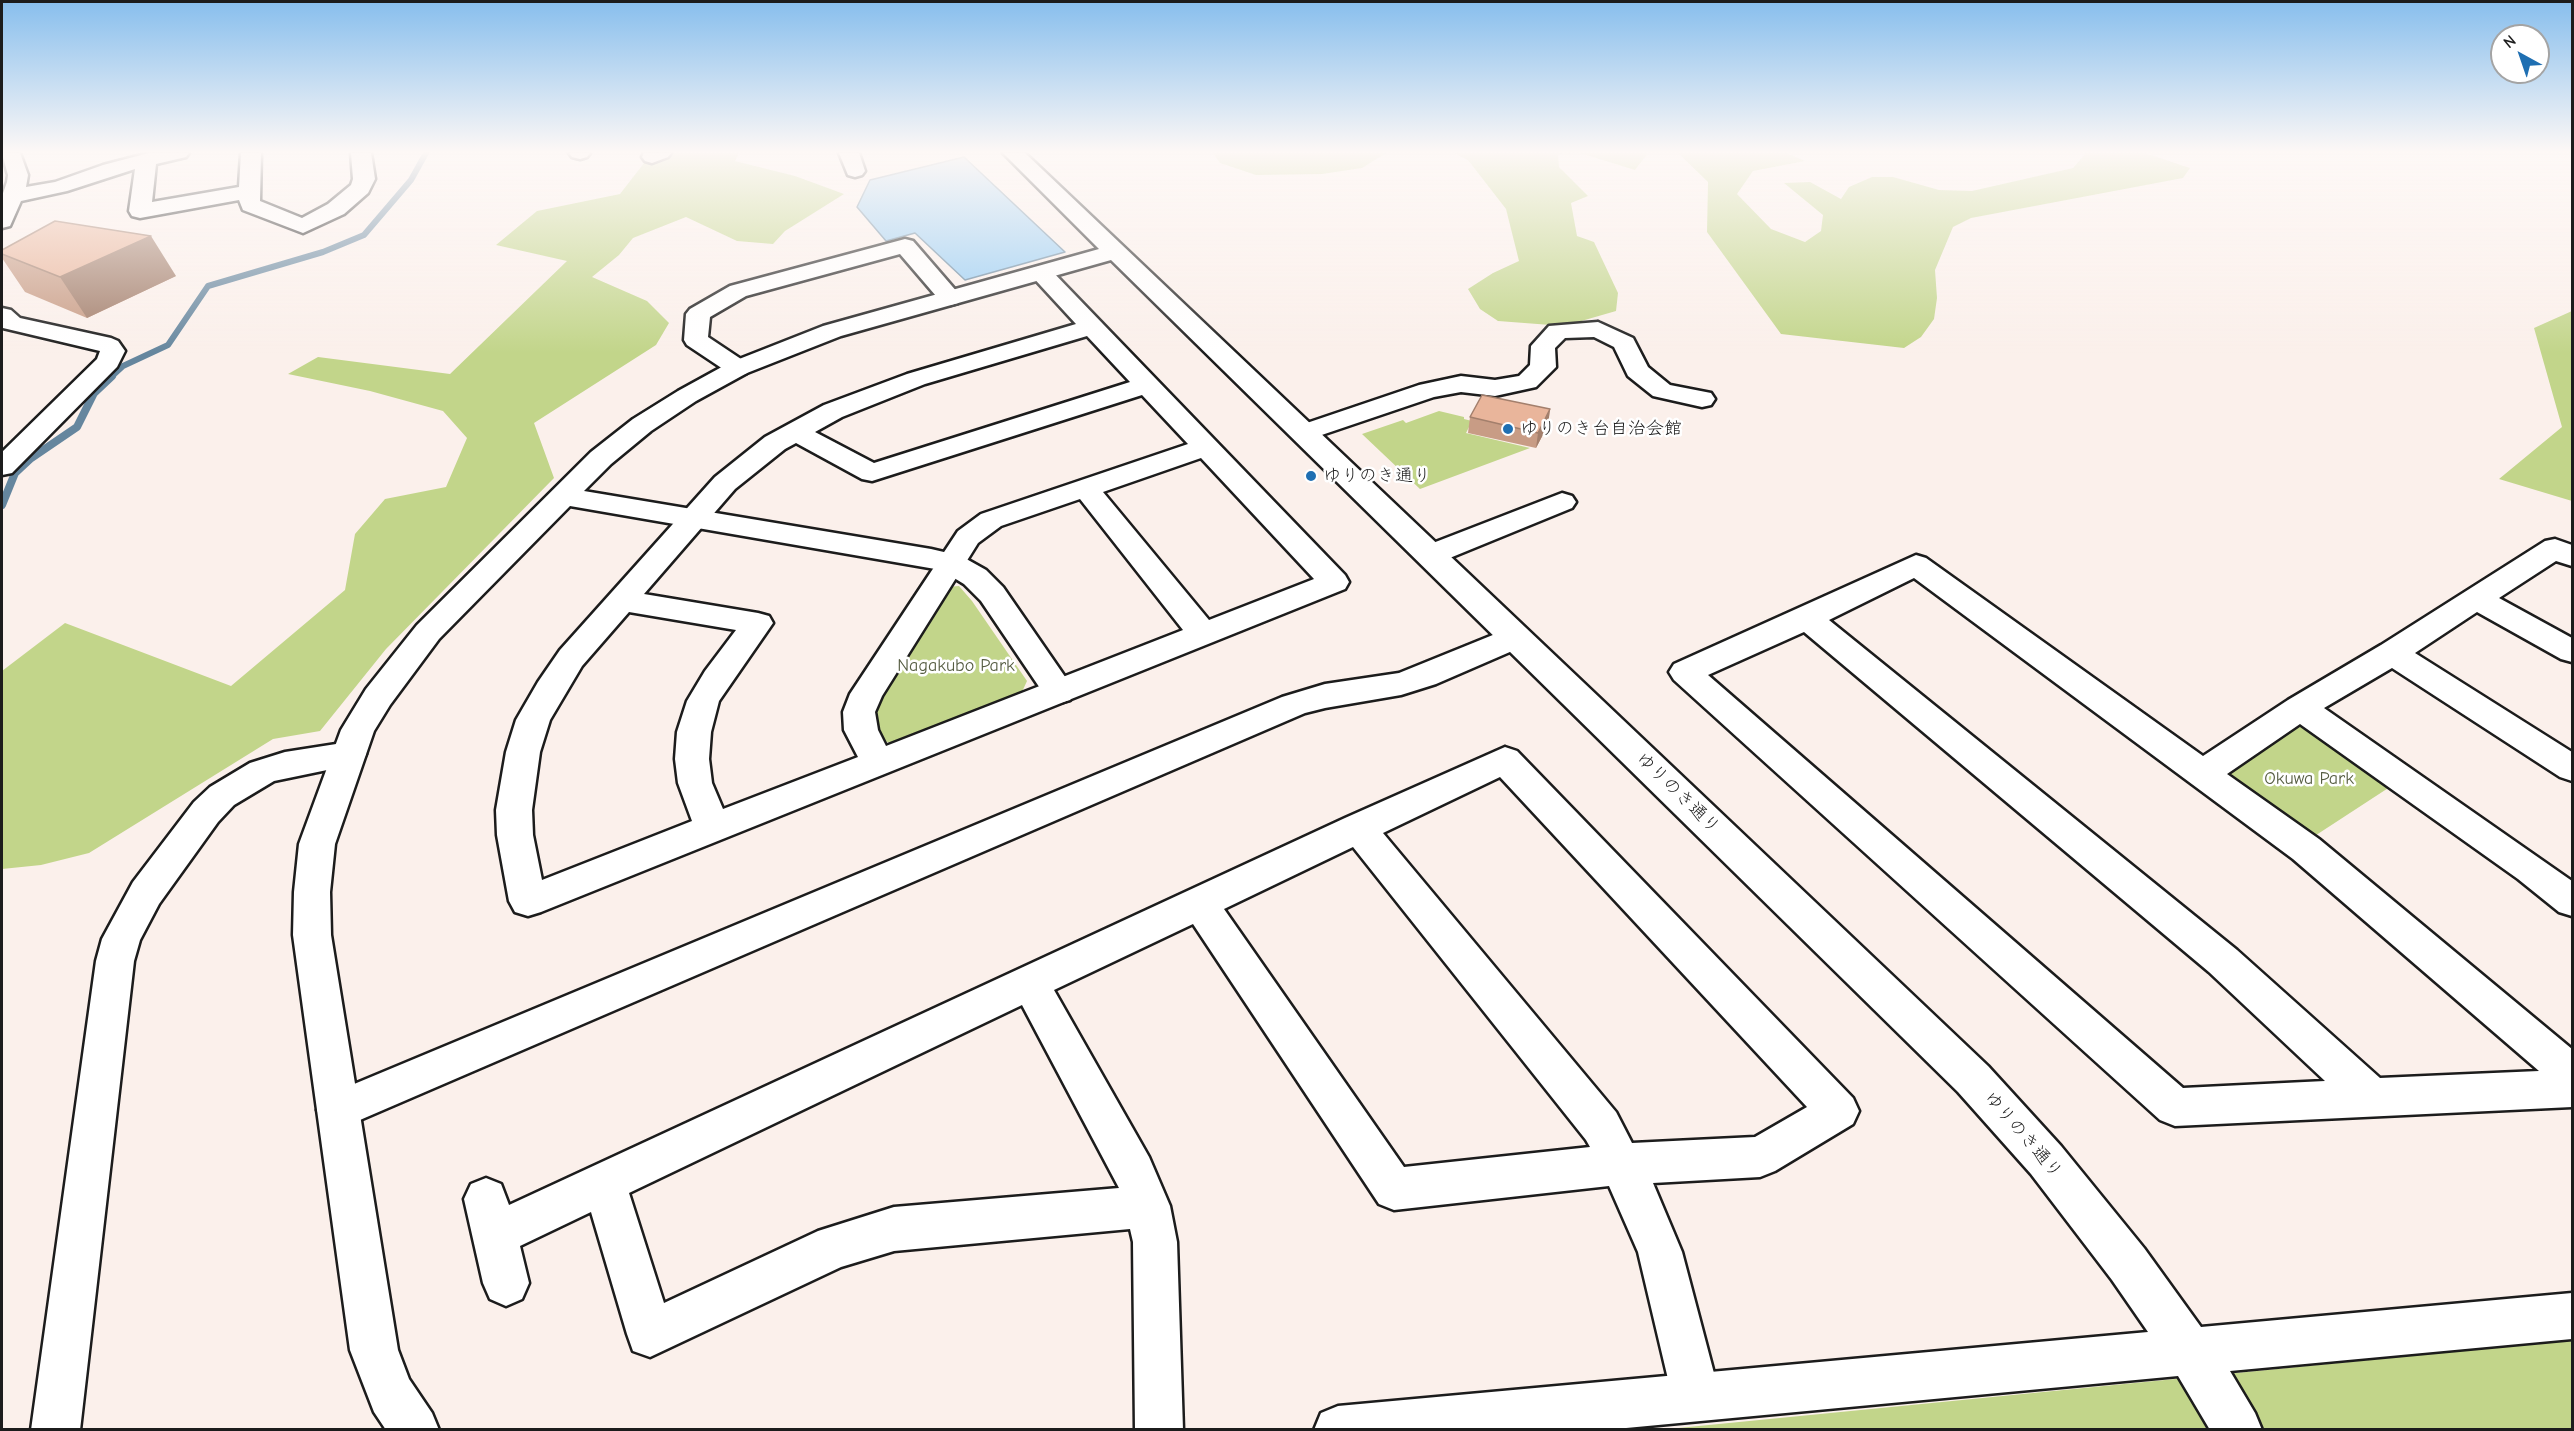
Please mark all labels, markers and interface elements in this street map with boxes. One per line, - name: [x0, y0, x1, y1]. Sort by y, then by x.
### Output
- north arrow: [2490, 24, 2550, 84]
- text: N: [2500, 31, 2519, 52]
- place label: ゆりのき台自治会館: [1520, 418, 1682, 440]
- marker: ゆりのき台自治会館: [1501, 422, 1515, 436]
- place label: ゆりのき通り: [1323, 465, 1431, 487]
- marker: ゆりのき通り: [1304, 469, 1318, 483]
- park label: Nagakubo Park: [897, 655, 1015, 677]
- street label: ゆりのき通り: [1632, 748, 1724, 838]
- park label: Okuwa Park: [2264, 768, 2354, 790]
- street label: ゆりのき通り: [1979, 1087, 2067, 1183]

